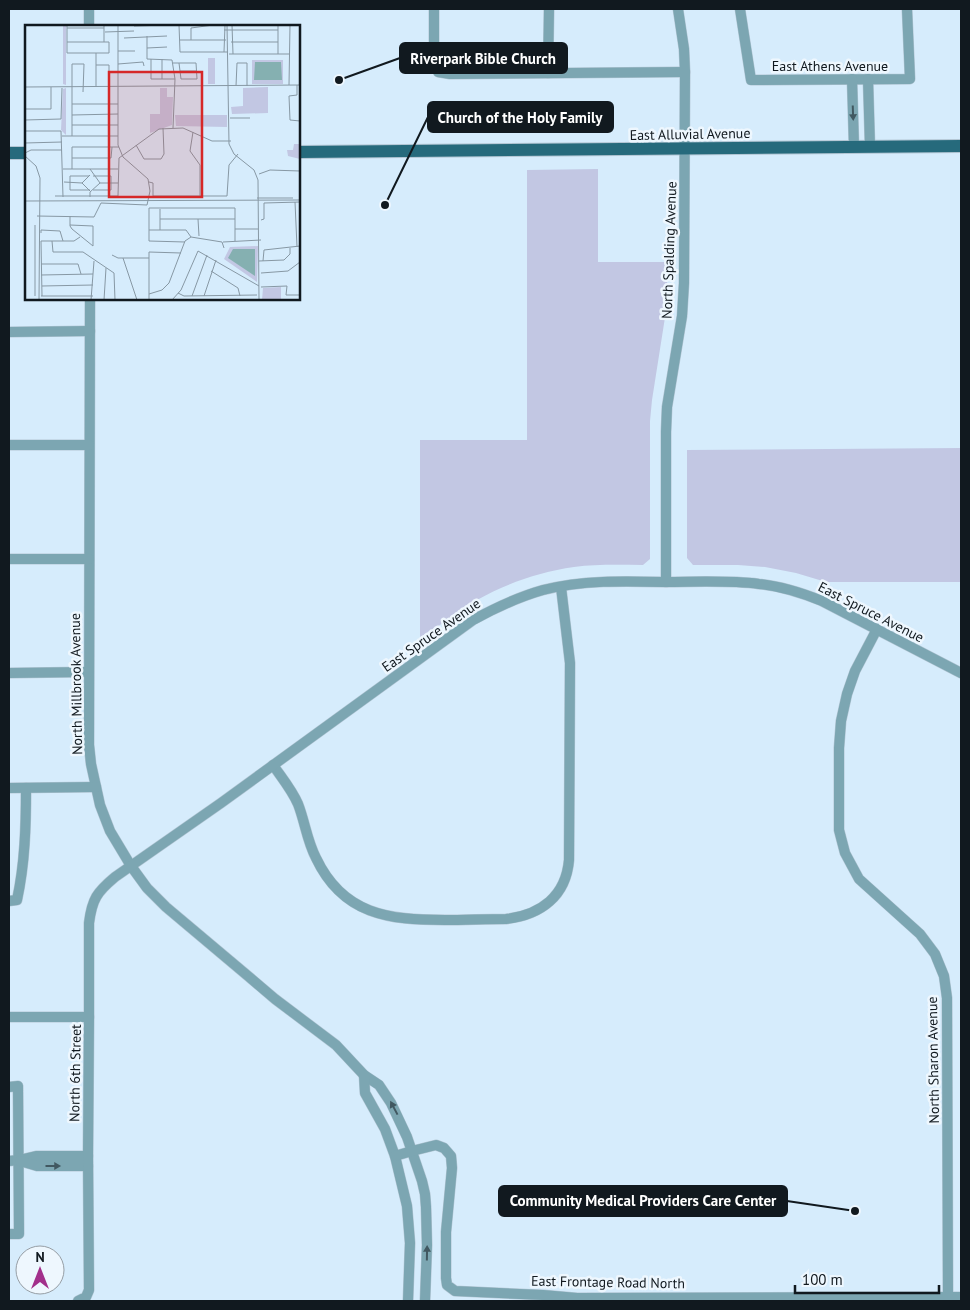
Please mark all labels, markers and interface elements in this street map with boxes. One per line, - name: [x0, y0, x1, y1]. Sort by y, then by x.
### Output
- inset map: [25, 25, 300, 300]
- callout: Riverpark Bible Church: [400, 43, 567, 73]
- text: Riverpark Bible Church: [410, 49, 556, 68]
- street label: East Athens Avenue: [772, 57, 888, 75]
- callout: Church of the Holy Family: [428, 102, 613, 132]
- one-way arrow: [850, 105, 858, 121]
- text: Church of the Holy Family: [437, 108, 603, 127]
- street label: East Alluvial Avenue: [629, 124, 751, 144]
- street label: North Spalding Avenue: [658, 181, 680, 319]
- street label: East Spruce Avenue: [815, 578, 927, 646]
- street label: East Spruce Avenue: [378, 594, 484, 676]
- street label: North Millbrook Avenue: [66, 613, 86, 755]
- street label: North Sharon Avenue: [923, 996, 943, 1124]
- street label: North 6th Street: [65, 1024, 85, 1122]
- one-way arrow: [389, 1102, 398, 1115]
- one-way arrow: [45, 1162, 61, 1170]
- callout: Community Medical Providers Care Center: [499, 1186, 787, 1216]
- text: Community Medical Providers Care Center: [510, 1191, 777, 1210]
- one-way arrow: [423, 1244, 431, 1260]
- north arrow: [15, 1245, 65, 1295]
- text: N: [35, 1248, 45, 1266]
- scale bar: [795, 1262, 939, 1294]
- text: 100 m: [802, 1270, 843, 1289]
- street label: East Frontage Road North: [531, 1272, 685, 1292]

